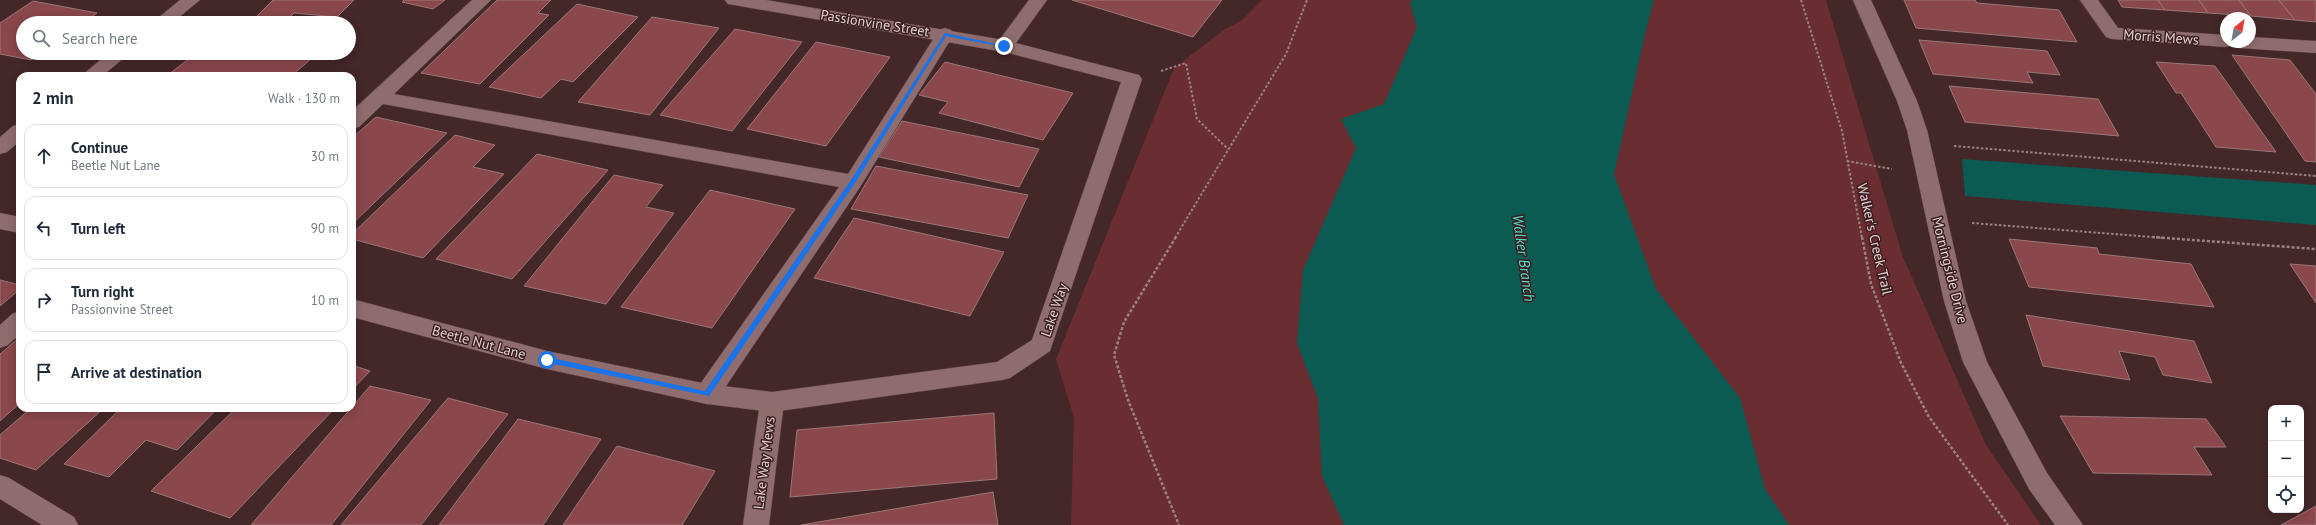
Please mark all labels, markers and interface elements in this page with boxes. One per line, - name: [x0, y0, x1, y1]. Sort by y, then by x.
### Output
- street label: Passionvine Street: [819, 6, 931, 41]
- north arrow: [2220, 12, 2256, 48]
- search box: [16, 16, 356, 60]
- street label: Morris Mews: [2123, 25, 2199, 49]
- icon: search: [30, 27, 52, 49]
- text: Search here: [62, 29, 138, 48]
- route end: [995, 37, 1013, 55]
- text: 2 min: [32, 87, 73, 109]
- text: Walk · 130 m: [268, 90, 340, 107]
- text: Continue: [71, 138, 128, 157]
- icon: ahead: [33, 145, 55, 167]
- text: 30 m: [311, 148, 339, 165]
- text: Beetle Nut Lane: [71, 157, 160, 174]
- street label: Walker's Creek Trail: [1853, 181, 1897, 297]
- water label: Walker Branch: [1508, 213, 1540, 303]
- street label: Morningside Drive: [1928, 215, 1972, 325]
- icon: left: [33, 217, 55, 239]
- text: Turn left: [71, 219, 125, 238]
- text: 90 m: [311, 220, 339, 237]
- street label: Lake Way: [1036, 280, 1072, 339]
- text: Turn right: [71, 282, 134, 301]
- icon: right: [33, 289, 55, 311]
- text: 10 m: [311, 292, 339, 309]
- text: Passionvine Street: [71, 301, 173, 318]
- street label: Beetle Nut Lane: [430, 321, 528, 363]
- route start: [538, 351, 556, 369]
- icon: arrive: [33, 361, 55, 383]
- text: Arrive at destination: [71, 363, 202, 382]
- map controls: [2268, 405, 2304, 513]
- button: +: [2268, 405, 2304, 441]
- street label: Lake Way Mews: [749, 416, 779, 510]
- button: −: [2268, 441, 2304, 477]
- button: locate: [2268, 477, 2304, 513]

